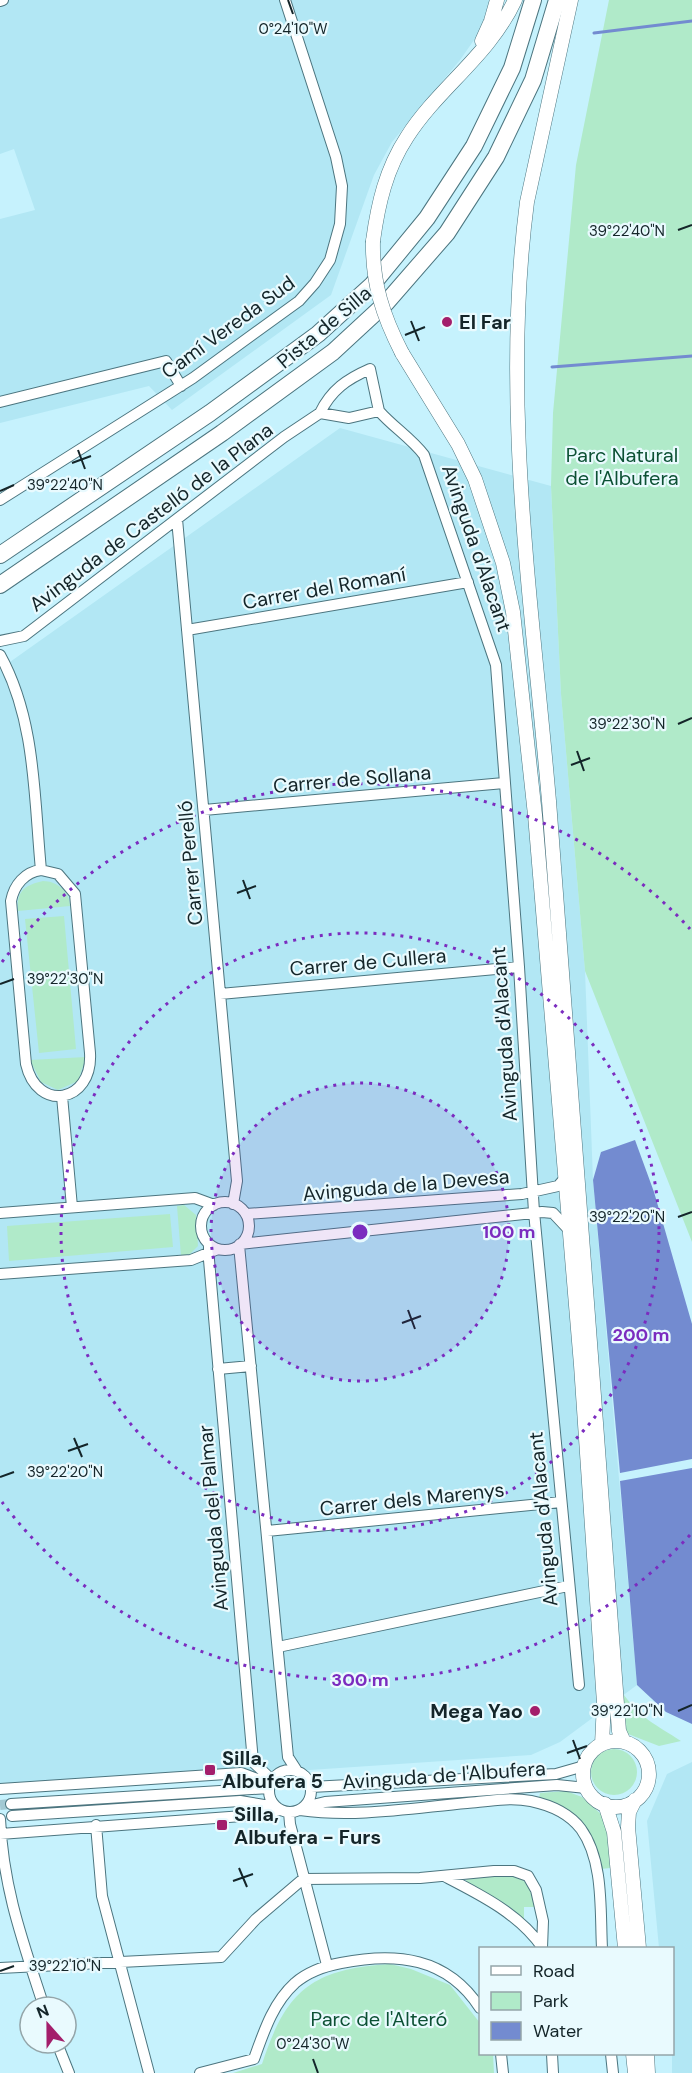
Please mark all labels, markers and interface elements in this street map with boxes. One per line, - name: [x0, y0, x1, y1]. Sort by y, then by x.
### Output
- text: 0°24'10"W: [258, 19, 328, 39]
- text: 39°22'40"N: [589, 221, 665, 241]
- street label: Camí Vereda Sud: [156, 270, 300, 384]
- street label: Pista de Silla: [271, 280, 377, 374]
- place label: El Far: [459, 309, 511, 335]
- marker: El Far: [440, 315, 454, 329]
- street label: Avinguda de Castelló de la Plana: [24, 417, 278, 617]
- park label: Parc Natural de l'Albufera: [565, 442, 679, 491]
- street label: Avinguda d'Alacant: [436, 461, 518, 635]
- text: 39°22'40"N: [27, 475, 103, 495]
- street label: Carrer del Romaní: [240, 561, 408, 615]
- text: 39°22'30"N: [589, 714, 665, 734]
- street label: Carrer de Sollana: [272, 759, 432, 799]
- street label: Carrer Perelló: [172, 799, 208, 927]
- street label: Carrer de Cullera: [289, 942, 447, 982]
- street label: Avinguda d'Alacant: [485, 946, 523, 1122]
- text: 39°22'30"N: [27, 969, 103, 989]
- street label: Avinguda de la Devesa: [302, 1163, 510, 1207]
- text: 39°22'20"N: [589, 1207, 665, 1227]
- text: 100 m: [482, 1220, 536, 1244]
- centre of rings: [350, 1222, 370, 1242]
- text: 200 m: [613, 1323, 669, 1347]
- street label: Avinguda del Palmar: [192, 1424, 234, 1612]
- street label: Avinguda d'Alacant: [522, 1430, 564, 1607]
- text: 39°22'20"N: [27, 1462, 103, 1482]
- street label: Carrer dels Marenys: [319, 1476, 505, 1522]
- text: 300 m: [331, 1668, 389, 1692]
- place label: Mega Yao: [430, 1698, 523, 1724]
- text: 39°22'10"N: [591, 1701, 663, 1721]
- marker: Mega Yao: [528, 1704, 542, 1718]
- place label: Silla, Albufera 5: [222, 1745, 323, 1794]
- street label: Avinguda de l'Albufera: [341, 1755, 547, 1795]
- marker: Silla, Albufera 5: [203, 1763, 217, 1777]
- place label: Silla, Albufera - Furs: [234, 1801, 381, 1850]
- marker: Silla, Albufera - Furs: [215, 1818, 229, 1832]
- legend: [479, 1947, 674, 2055]
- text: 39°22'10"N: [29, 1956, 101, 1976]
- text: Road: [533, 1959, 575, 1983]
- text: Park: [533, 1989, 569, 2013]
- north arrow: [18, 1995, 78, 2055]
- text: N: [34, 2000, 52, 2023]
- park label: Parc de l'Alteró: [311, 2006, 447, 2032]
- text: Water: [533, 2019, 583, 2043]
- text: 0°24'30"W: [276, 2034, 350, 2054]

